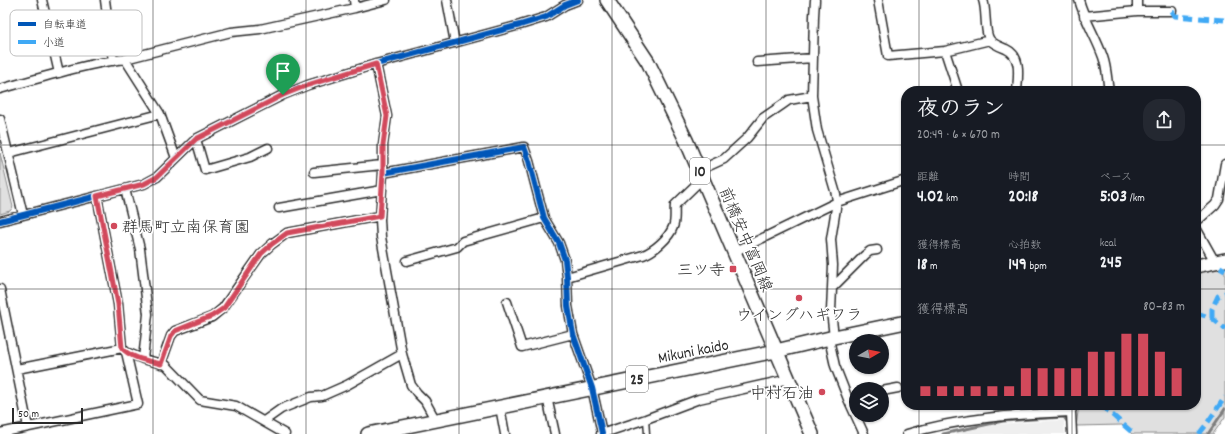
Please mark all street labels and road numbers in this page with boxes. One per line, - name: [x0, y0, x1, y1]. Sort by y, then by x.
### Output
- road number: 10: [690, 158, 710, 184]
- street label: 前橋安中富岡線: [712, 184, 777, 296]
- street label: Mikuni kaido: [656, 334, 731, 371]
- road number: 25: [626, 366, 648, 392]

